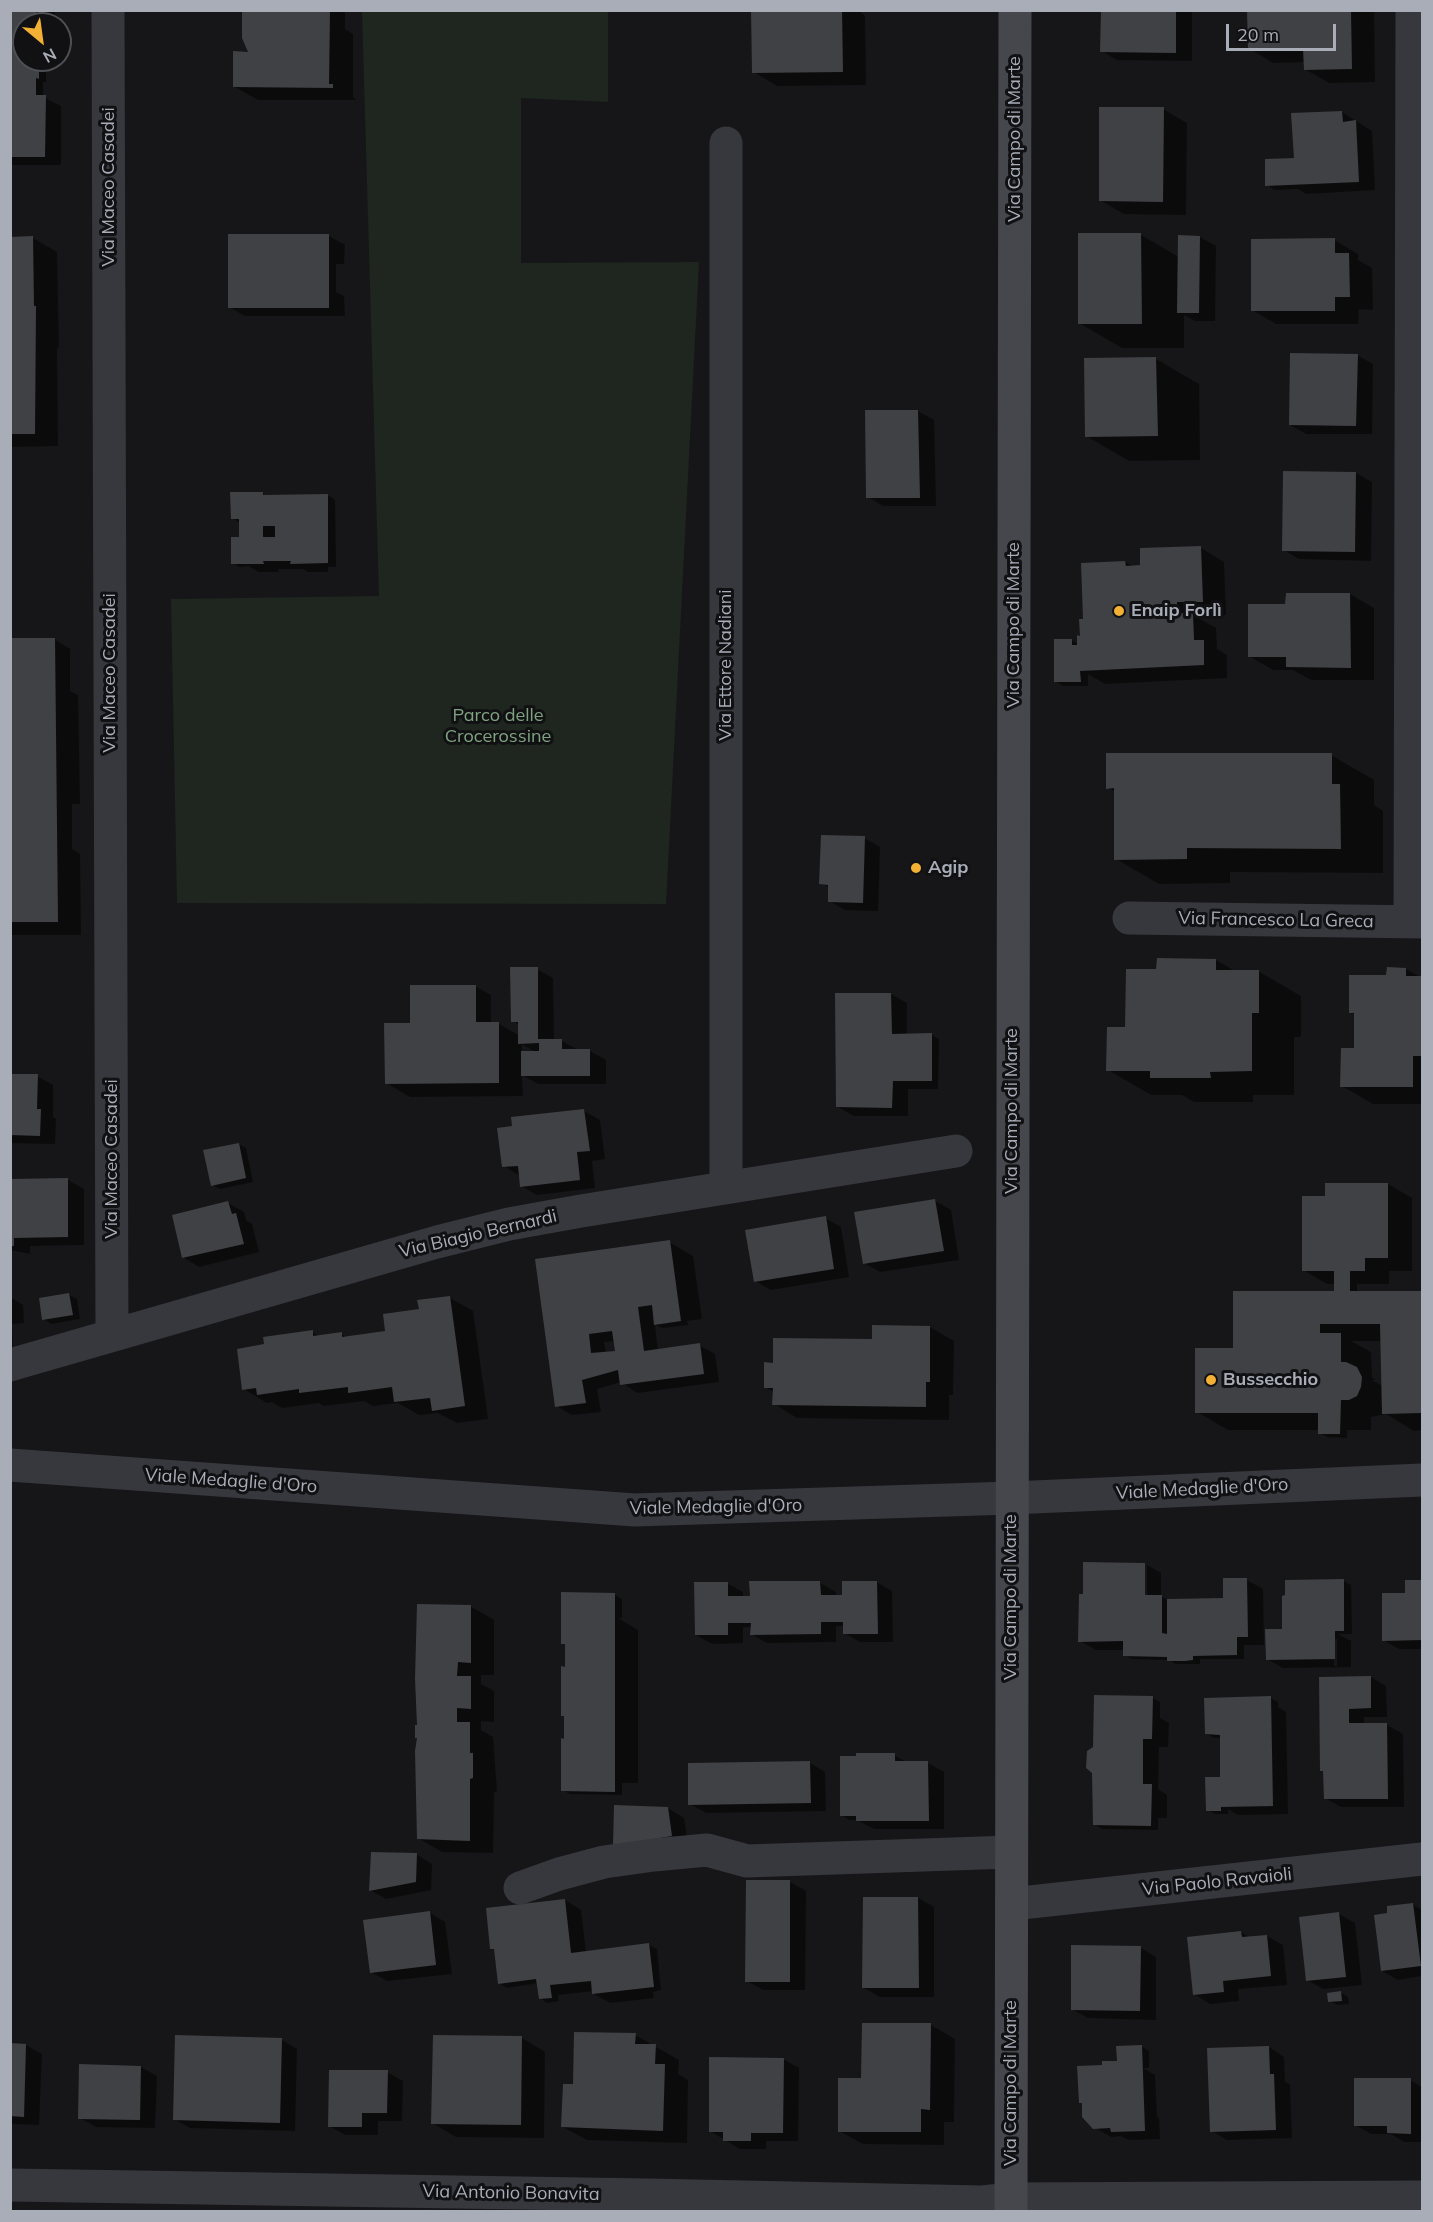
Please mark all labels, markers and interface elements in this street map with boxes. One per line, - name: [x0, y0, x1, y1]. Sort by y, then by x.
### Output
- north arrow: [12, 12, 72, 72]
- scale bar: [1229, 12, 1338, 50]
- text: 20 m: [1237, 23, 1279, 46]
- text: N: [40, 44, 60, 68]
- street label: Via Campo di Marte: [1004, 56, 1026, 222]
- street label: Via Maceo Casadei: [98, 107, 120, 267]
- street label: Via Campo di Marte: [1003, 542, 1025, 708]
- street label: Via Ettore Nadiani: [715, 589, 737, 741]
- street label: Via Maceo Casadei: [99, 593, 121, 753]
- place label: Enaip Forlì: [1131, 600, 1222, 622]
- marker: Enaip Forlì: [1112, 604, 1126, 618]
- park label: Parco delle Crocerossine: [445, 705, 551, 748]
- place label: Agip: [928, 857, 968, 879]
- marker: Agip: [909, 861, 923, 875]
- street label: Via Francesco La Greca: [1178, 907, 1374, 933]
- street label: Via Campo di Marte: [1001, 1028, 1023, 1194]
- street label: Via Maceo Casadei: [101, 1079, 123, 1239]
- street label: Via Biagio Bernardi: [397, 1205, 559, 1263]
- place label: Bussecchio: [1223, 1369, 1318, 1391]
- marker: Bussecchio: [1204, 1373, 1218, 1387]
- street label: Viale Medaglie d'Oro: [144, 1464, 318, 1498]
- street label: Viale Medaglie d'Oro: [1115, 1474, 1289, 1504]
- street label: Viale Medaglie d'Oro: [630, 1495, 802, 1519]
- street label: Via Campo di Marte: [1000, 1514, 1022, 1680]
- street label: Via Paolo Ravaioli: [1141, 1863, 1293, 1901]
- street label: Via Campo di Marte: [1000, 2000, 1022, 2166]
- street label: Via Antonio Bonavita: [422, 2181, 600, 2205]

